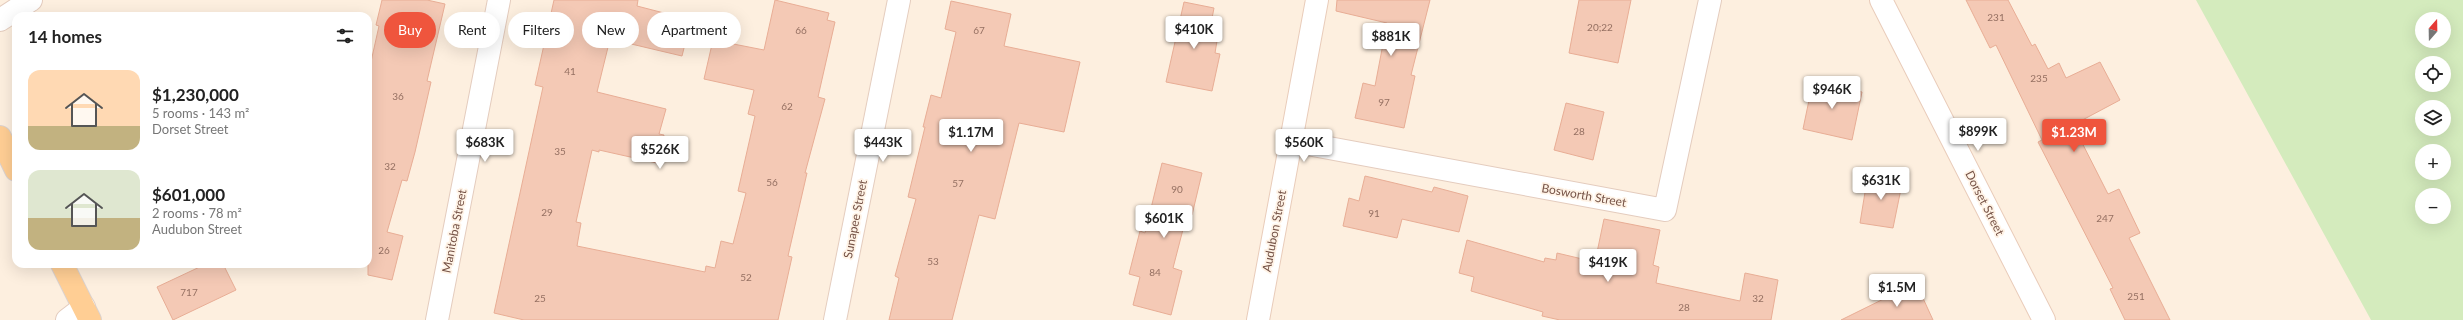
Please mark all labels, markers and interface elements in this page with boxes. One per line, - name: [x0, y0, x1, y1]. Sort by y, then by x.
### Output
- house number: 231: [1987, 11, 2005, 23]
- chip: Buy: [384, 12, 436, 48]
- chip: Rent: [444, 12, 500, 48]
- chip: Filters: [508, 12, 574, 48]
- chip: New: [582, 12, 639, 48]
- chip: Apartment: [647, 12, 741, 48]
- north arrow: [2415, 12, 2451, 48]
- map controls: [2415, 12, 2451, 224]
- pin: $410K: [1166, 16, 1222, 50]
- text: $410K: [1174, 21, 1214, 37]
- house number: 20;22: [1587, 21, 1613, 33]
- pin: $881K: [1363, 23, 1419, 57]
- house number: 66: [795, 24, 807, 36]
- house number: 67: [973, 24, 985, 36]
- icon: filters: [334, 25, 356, 47]
- text: 14 homes: [28, 26, 102, 47]
- text: $881K: [1371, 28, 1411, 44]
- button: locate: [2415, 56, 2451, 92]
- house number: 41: [564, 65, 576, 77]
- house number: 235: [2030, 72, 2048, 84]
- pin: $946K: [1804, 76, 1860, 110]
- text: $946K: [1812, 81, 1852, 97]
- text: $1,230,000: [152, 84, 239, 105]
- icon: home: [60, 86, 108, 134]
- house number: 36: [392, 90, 404, 102]
- house number: 97: [1378, 96, 1390, 108]
- house number: 62: [781, 100, 793, 112]
- button: layers: [2415, 100, 2451, 136]
- text: 5 rooms · 143 m²: [152, 105, 249, 121]
- pin: $899K: [1950, 118, 2006, 152]
- pin: $1.17M: [938, 119, 1004, 153]
- pin: $1.23M: [2041, 119, 2107, 153]
- text: Dorset Street: [152, 121, 229, 137]
- text: $899K: [1958, 123, 1998, 139]
- text: $1.17M: [948, 124, 994, 140]
- text: $1.23M: [2051, 124, 2097, 140]
- house number: 28: [1573, 125, 1585, 137]
- pin: $683K: [457, 129, 513, 163]
- pin: $443K: [855, 129, 911, 163]
- pin: $560K: [1276, 129, 1332, 163]
- text: $683K: [465, 134, 505, 150]
- text: $443K: [863, 134, 903, 150]
- text: $560K: [1284, 134, 1324, 150]
- pin: $526K: [632, 136, 688, 170]
- text: $526K: [640, 141, 680, 157]
- button: +: [2415, 144, 2451, 180]
- house number: 35: [554, 145, 566, 157]
- house number: 32: [384, 160, 396, 172]
- pin: $631K: [1853, 167, 1909, 201]
- street label: Dorset Street: [1962, 168, 2008, 238]
- text: $631K: [1861, 172, 1901, 188]
- house number: 56: [766, 176, 778, 188]
- house number: 57: [952, 177, 964, 189]
- street label: Sunapee Street: [840, 178, 870, 260]
- street label: Bosworth Street: [1540, 180, 1628, 210]
- house number: 90: [1171, 183, 1183, 195]
- text: $601,000: [152, 184, 225, 205]
- icon: home: [60, 186, 108, 234]
- street label: Manitoba Street: [439, 187, 470, 274]
- street label: Audubon Street: [1259, 188, 1289, 273]
- button: −: [2415, 188, 2451, 224]
- text: 2 rooms · 78 m²: [152, 205, 242, 221]
- pin: $601K: [1136, 205, 1192, 239]
- house number: 29: [541, 206, 553, 218]
- house number: 91: [1368, 207, 1380, 219]
- text: $601K: [1144, 210, 1184, 226]
- house number: 247: [2096, 212, 2114, 224]
- text: Audubon Street: [152, 221, 242, 237]
- house number: 26: [378, 244, 390, 256]
- pin: $419K: [1580, 249, 1636, 283]
- text: $419K: [1588, 254, 1628, 270]
- house number: 53: [927, 255, 939, 267]
- house number: 84: [1149, 266, 1161, 278]
- house number: 52: [740, 271, 752, 283]
- pin: $1.5M: [1869, 274, 1925, 308]
- text: $1.5M: [1878, 279, 1916, 295]
- house number: 717: [180, 286, 198, 298]
- house number: 251: [2127, 290, 2145, 302]
- house number: 25: [534, 292, 546, 304]
- house number: 32: [1752, 292, 1764, 304]
- house number: 28: [1678, 301, 1690, 313]

